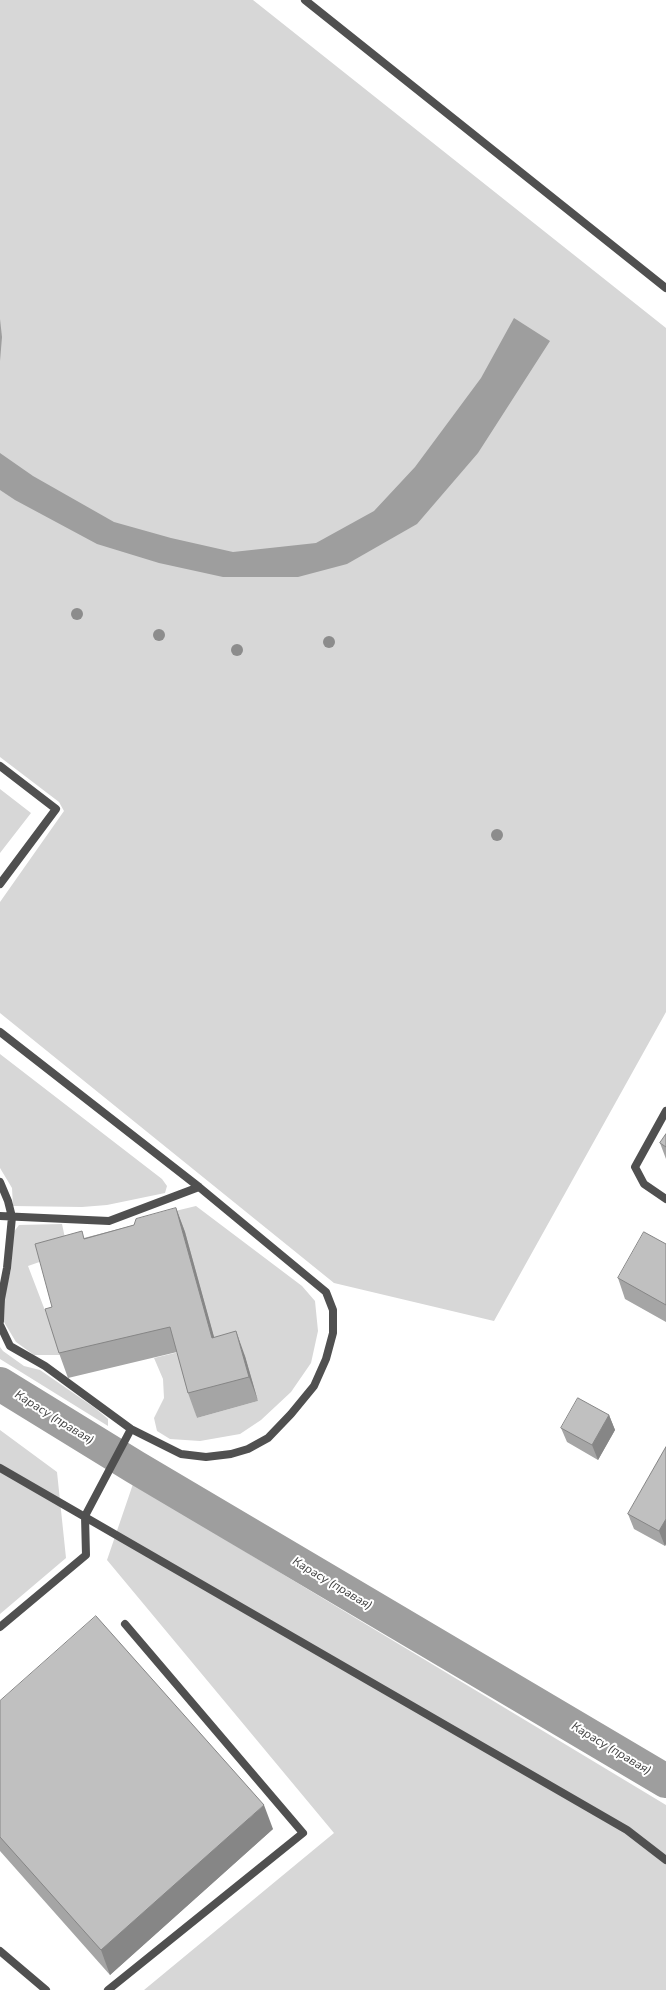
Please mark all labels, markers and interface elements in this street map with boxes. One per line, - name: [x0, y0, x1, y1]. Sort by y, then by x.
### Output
- water label: Карасу (правая): [12, 1388, 96, 1448]
- water label: Карасу (правая): [290, 1555, 374, 1613]
- water label: Карасу (правая): [569, 1720, 653, 1778]

